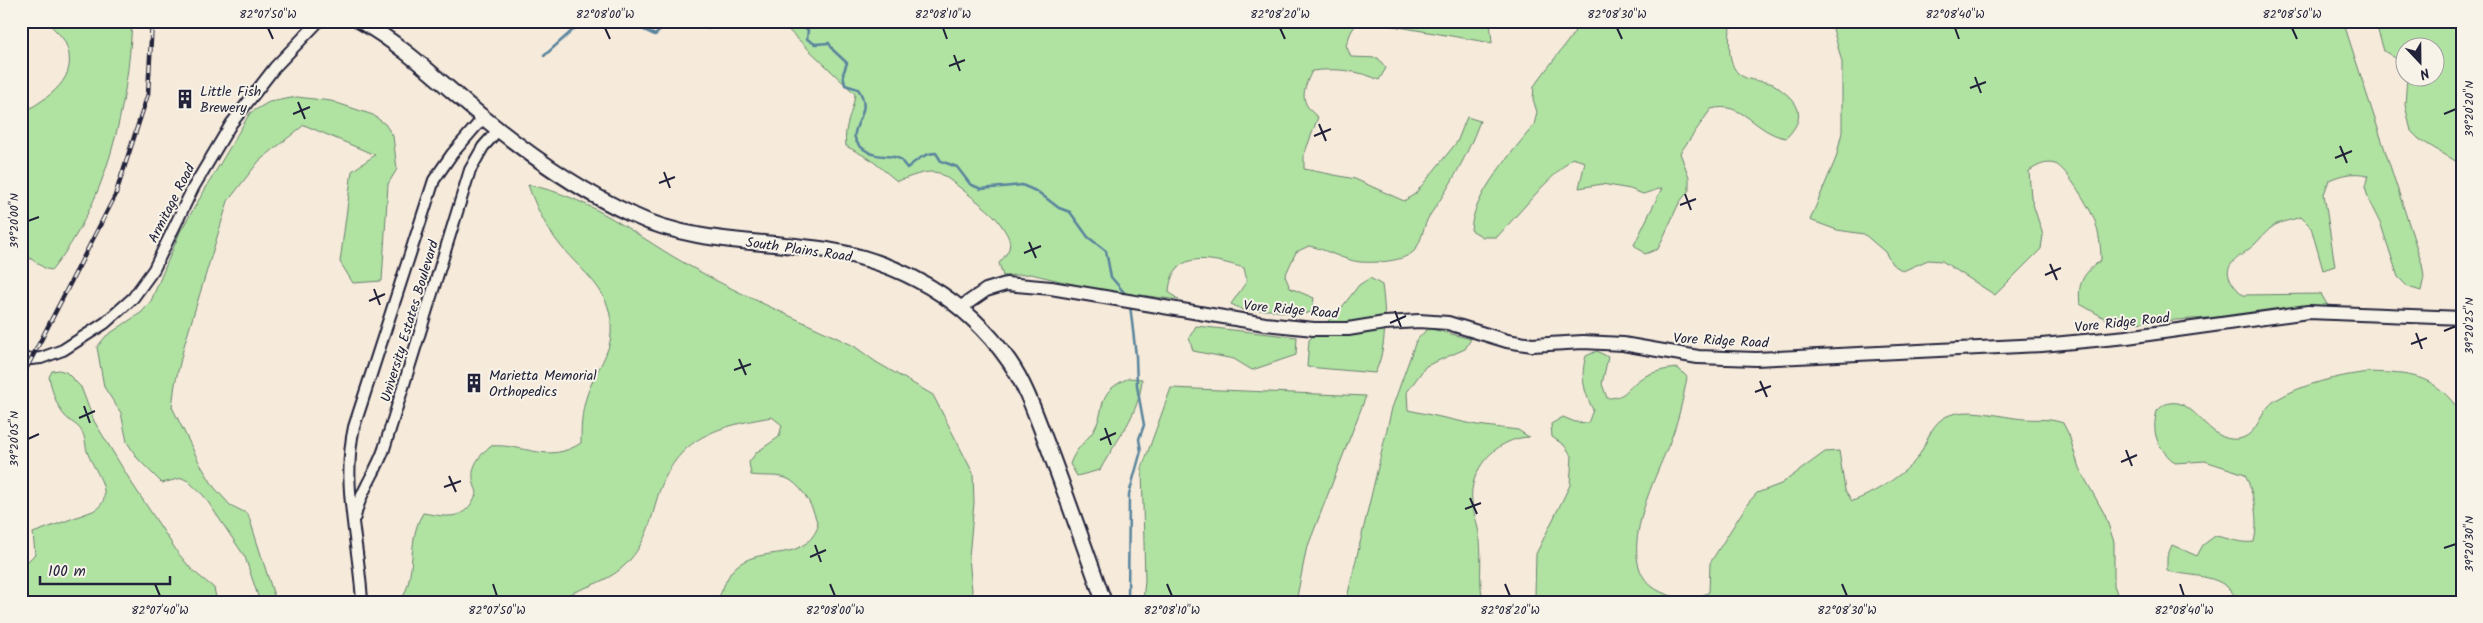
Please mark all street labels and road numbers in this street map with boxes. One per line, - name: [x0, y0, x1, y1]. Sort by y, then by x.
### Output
- street label: Armitage Road: [143, 159, 202, 247]
- street label: South Plains Road: [744, 232, 854, 268]
- street label: University Estates Boulevard: [375, 237, 445, 405]
- street label: Vore Ridge Road: [1242, 295, 1340, 325]
- street label: Vore Ridge Road: [2073, 307, 2172, 339]
- street label: Vore Ridge Road: [1673, 328, 1770, 355]

